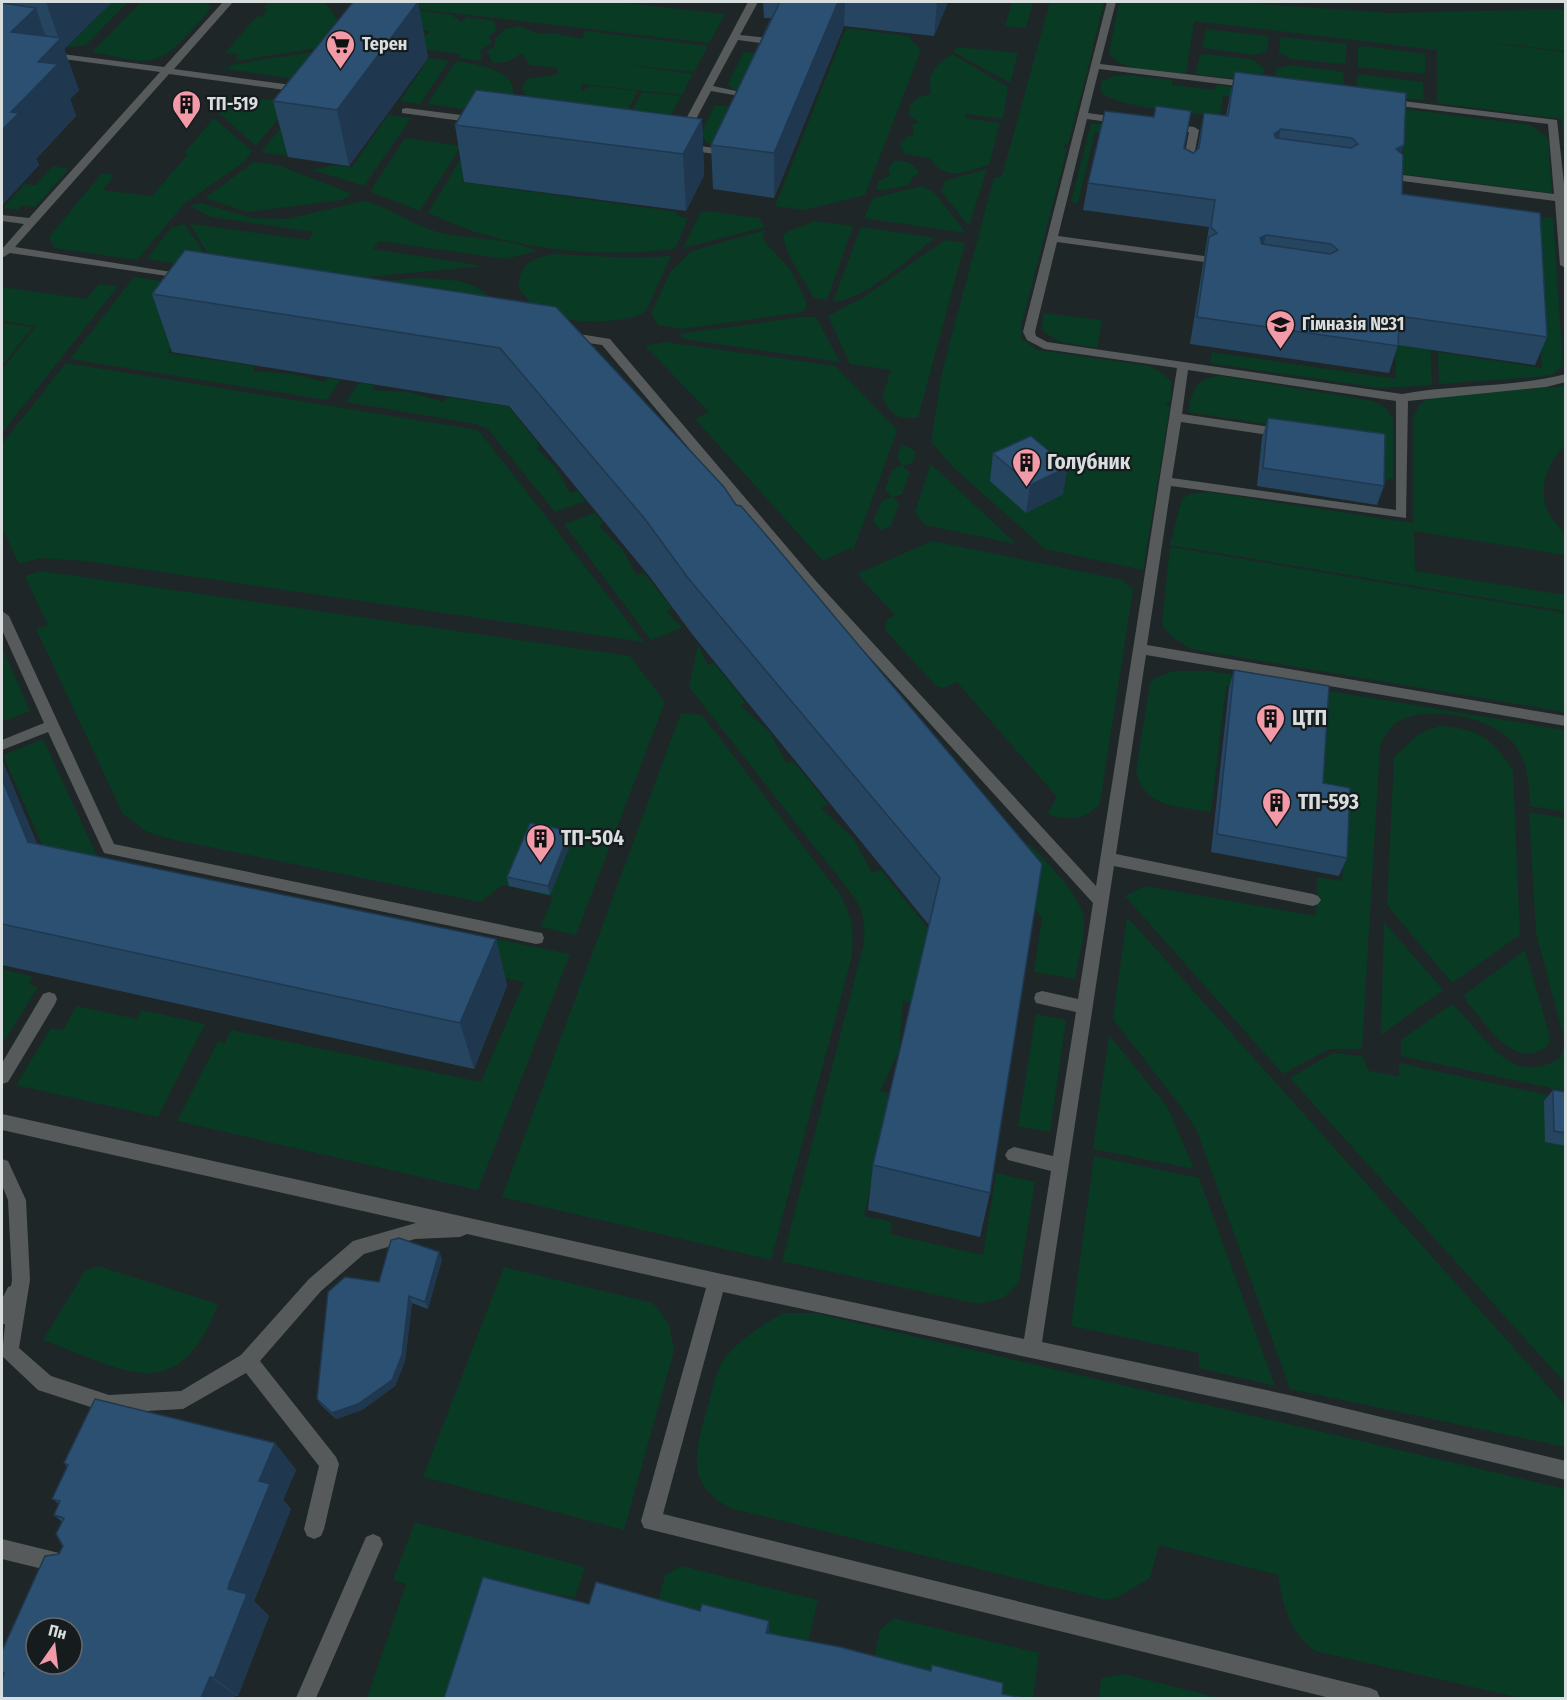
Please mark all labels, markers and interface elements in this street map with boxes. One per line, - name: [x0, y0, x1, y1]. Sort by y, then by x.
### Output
- supermarket icon: Терен: [325, 28, 357, 70]
- place label: Терен: [362, 33, 407, 55]
- building icon: ТП-519: [170, 88, 202, 130]
- place label: ТП-519: [207, 93, 258, 115]
- school or university icon: Гімназія №31: [1265, 308, 1297, 350]
- place label: Гімназія №31: [1302, 313, 1404, 335]
- building icon: Голубник: [1010, 446, 1042, 488]
- place label: Голубник: [1047, 449, 1131, 475]
- building icon: ЦТП: [1255, 702, 1287, 744]
- place label: ЦТП: [1292, 705, 1327, 731]
- building icon: ТП-593: [1261, 786, 1293, 828]
- place label: ТП-593: [1298, 789, 1359, 815]
- building icon: ТП-504: [524, 822, 556, 864]
- place label: ТП-504: [561, 825, 624, 851]
- north arrow: [24, 1616, 84, 1676]
- text: Пн: [46, 1621, 69, 1643]

